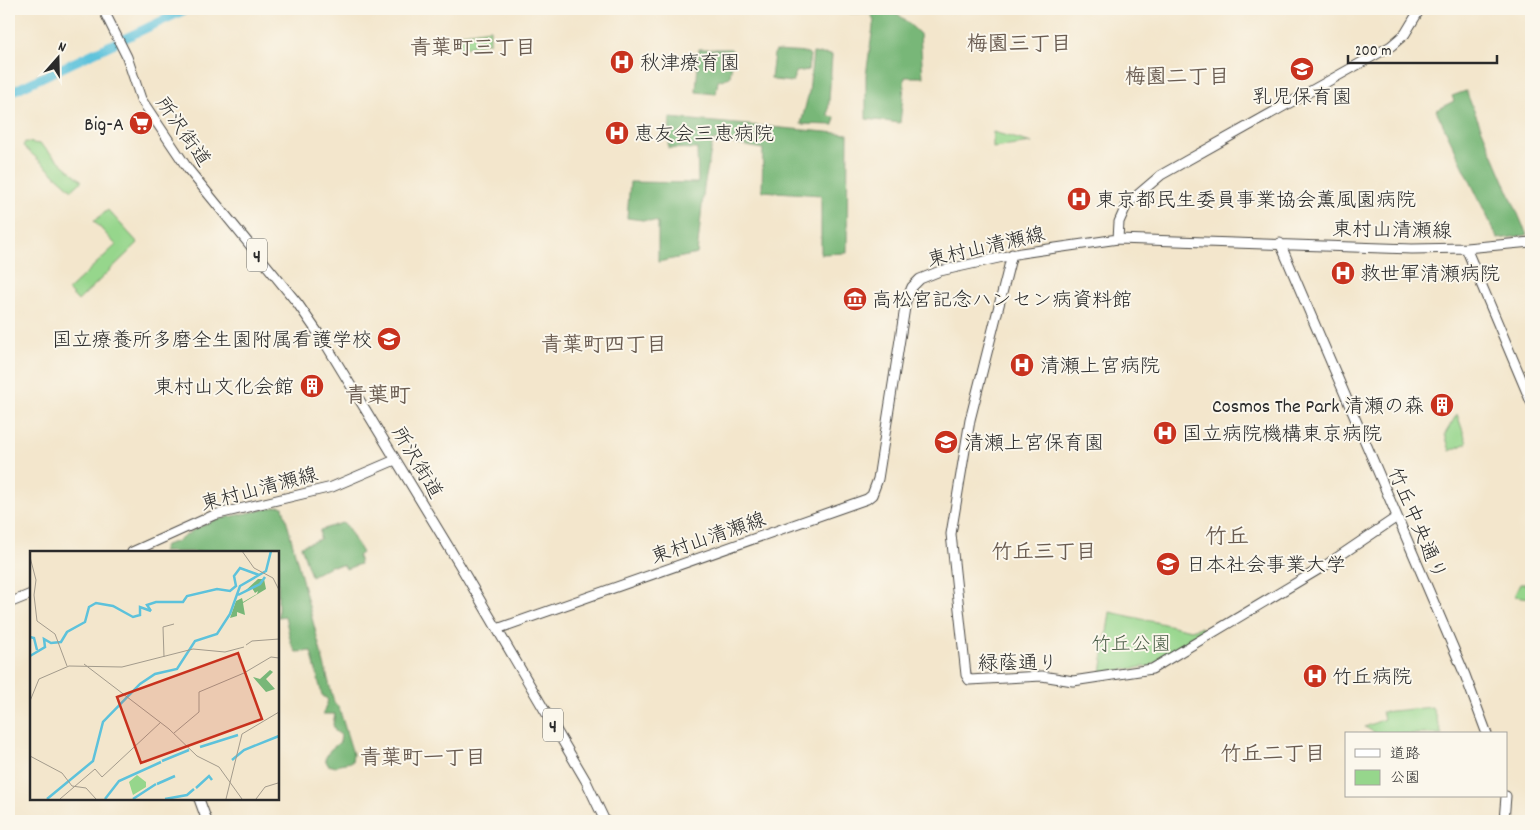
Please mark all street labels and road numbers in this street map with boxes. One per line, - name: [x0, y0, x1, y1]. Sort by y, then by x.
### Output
- street label: 所沢街道: [147, 92, 216, 174]
- street label: 東村山清瀬線: [1332, 217, 1452, 247]
- street label: 東村山清瀬線: [925, 222, 1048, 276]
- road number: 4: [247, 238, 267, 272]
- street label: 所沢街道: [383, 422, 448, 505]
- street label: 東村山清瀬線: [198, 462, 321, 520]
- street label: 竹丘中央通り: [1379, 463, 1452, 585]
- street label: 東村山清瀬線: [648, 507, 770, 573]
- street label: 緑蔭通り: [978, 651, 1058, 679]
- road number: 4: [543, 708, 563, 742]

